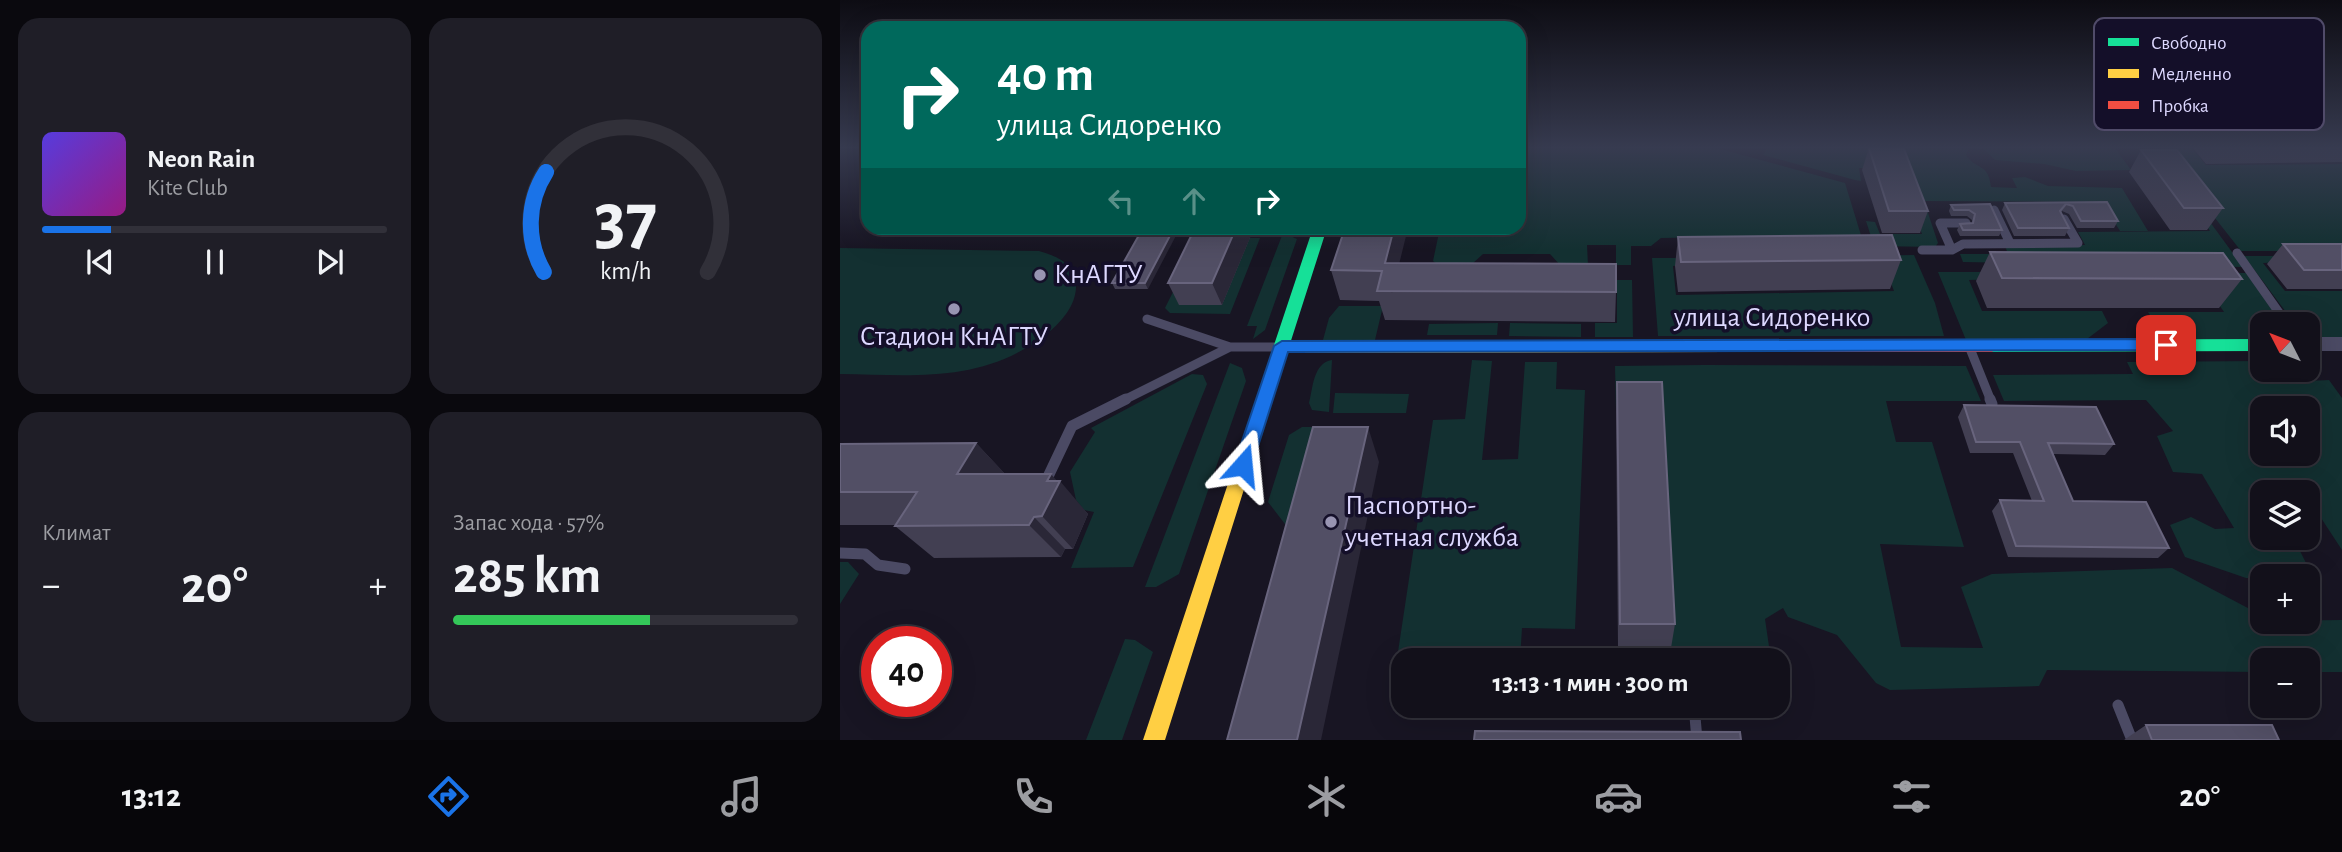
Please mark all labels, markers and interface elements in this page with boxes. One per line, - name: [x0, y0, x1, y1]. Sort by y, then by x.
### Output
- legend: [2094, 18, 2324, 130]
- text: Свободно: [2151, 34, 2227, 53]
- icon: right: [882, 49, 973, 140]
- text: 40 m: [997, 51, 1094, 100]
- text: Медленно: [2151, 65, 2231, 84]
- text: Пробка: [2151, 97, 2209, 116]
- text: улица Сидоренко: [997, 109, 1222, 141]
- text: Neon Rain: [147, 146, 255, 172]
- text: Kite Club: [147, 177, 228, 200]
- icon: left: [1102, 182, 1140, 220]
- icon: ahead: [1175, 182, 1213, 220]
- icon: right: [1248, 182, 1286, 220]
- text: 37: [594, 185, 657, 258]
- icon: previous: [81, 243, 119, 281]
- icon: pause: [196, 243, 234, 281]
- icon: next: [311, 243, 349, 281]
- text: km/h: [600, 259, 651, 284]
- place label: КнАГТУ: [1054, 261, 1143, 289]
- marker: КнАГТУ: [1032, 267, 1048, 283]
- marker: Стадион КнАГТУ: [946, 301, 962, 317]
- street label: улица Сидоренко: [1673, 304, 1870, 332]
- north arrow: [2250, 312, 2320, 382]
- map controls: [2250, 312, 2320, 718]
- pin: [2136, 315, 2196, 375]
- place label: Стадион КнАГТУ: [860, 323, 1048, 351]
- icon: arrive: [2147, 326, 2185, 364]
- button: sound: [2250, 396, 2320, 466]
- position arrow: [1206, 428, 1280, 502]
- button: layers: [2250, 480, 2320, 550]
- place label: Паспортно- учетная служба: [1344, 492, 1519, 552]
- text: Запас хода · 57%: [453, 512, 605, 535]
- marker: Паспортно- учетная служба: [1323, 514, 1339, 530]
- text: Климат: [42, 522, 111, 545]
- text: 285 km: [453, 550, 601, 602]
- text: 20°: [181, 560, 248, 612]
- button: +: [2250, 564, 2320, 634]
- text: −: [42, 567, 60, 605]
- text: +: [369, 567, 387, 605]
- speed limit sign: 40: [861, 626, 952, 717]
- button: −: [2250, 648, 2320, 718]
- text: 13:13 · 1 мин · 300 m: [1493, 670, 1688, 696]
- icon: directions: [424, 772, 473, 821]
- icon: music: [717, 772, 766, 821]
- icon: phone: [1009, 772, 1058, 821]
- icon: climate: [1302, 772, 1351, 821]
- icon: car: [1594, 772, 1643, 821]
- icon: filters: [1887, 772, 1936, 821]
- text: 13:12: [122, 780, 181, 812]
- text: 20°: [2179, 780, 2220, 812]

